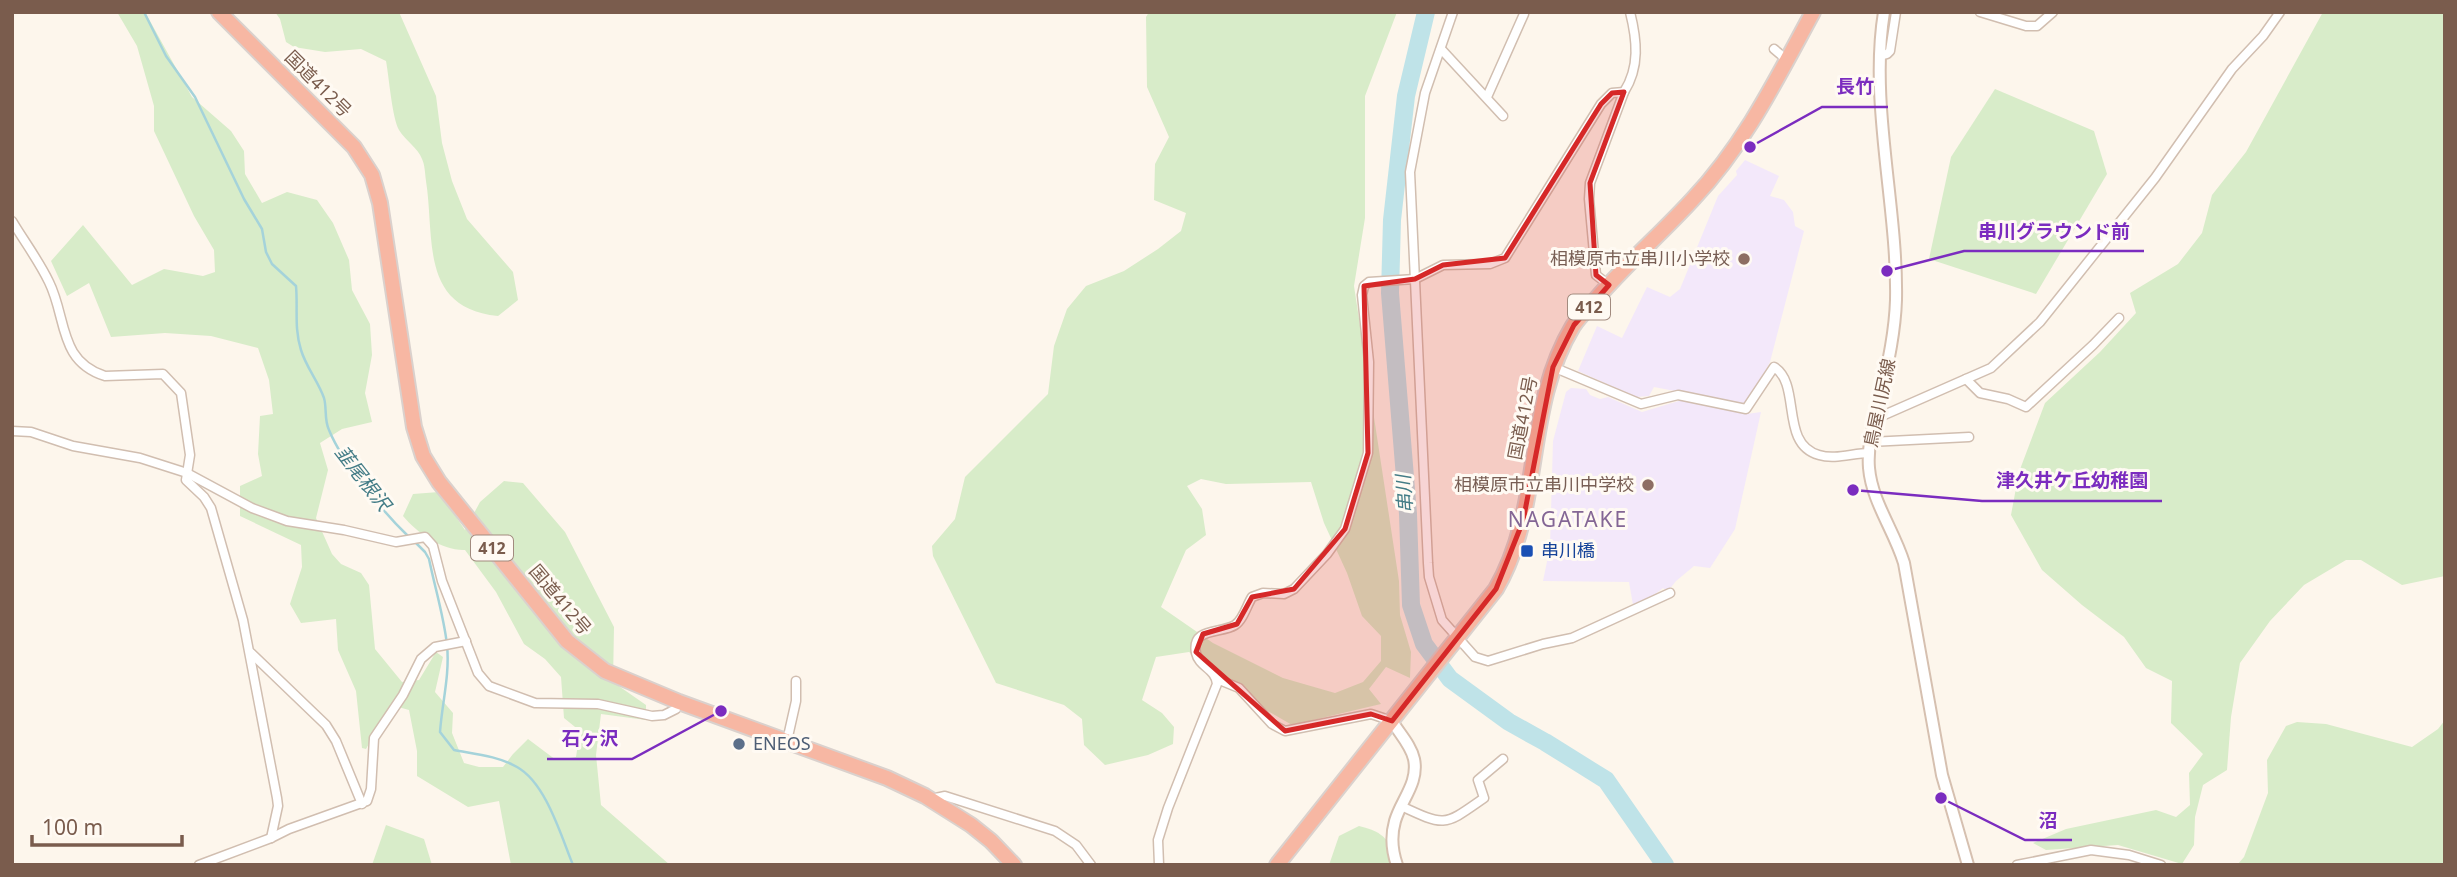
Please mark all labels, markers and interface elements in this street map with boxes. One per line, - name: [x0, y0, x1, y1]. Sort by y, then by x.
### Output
- street label: 国道412号: [280, 45, 357, 122]
- callout: 長竹: [1822, 67, 1888, 107]
- text: 長竹: [1836, 73, 1874, 99]
- callout: 串川グラウンド前: [1964, 211, 2144, 251]
- text: 串川グラウンド前: [1978, 218, 2130, 244]
- place label: 相模原市立串川小学校: [1550, 246, 1730, 270]
- marker: 相模原市立串川小学校: [1736, 251, 1752, 267]
- road number: 412: [1568, 294, 1610, 320]
- street label: 鳥屋川尻線: [1858, 356, 1900, 449]
- street label: 国道412号: [1502, 374, 1542, 462]
- water label: 韮尾根沢: [329, 440, 398, 518]
- callout: 津久井ケ丘幼稚園: [1982, 461, 2162, 501]
- text: 津久井ケ丘幼稚園: [1996, 467, 2148, 493]
- water label: 串川: [1390, 472, 1418, 514]
- place label: 相模原市立串川中学校: [1454, 472, 1634, 496]
- marker: 相模原市立串川中学校: [1640, 477, 1656, 493]
- district label: NAGATAKE: [1508, 505, 1628, 533]
- road number: 412: [471, 536, 513, 561]
- place label: 串川橋: [1541, 538, 1595, 562]
- marker: 串川橋: [1519, 543, 1535, 559]
- street label: 国道412号: [524, 559, 597, 640]
- callout: 石ヶ沢: [547, 719, 632, 759]
- text: 石ヶ沢: [561, 725, 619, 751]
- place label: ENEOS: [753, 731, 811, 755]
- marker: ENEOS: [731, 736, 747, 752]
- callout: 沼: [2025, 800, 2072, 840]
- scale bar: [32, 804, 182, 848]
- text: 沼: [2038, 807, 2058, 833]
- text: 100 m: [42, 813, 103, 841]

